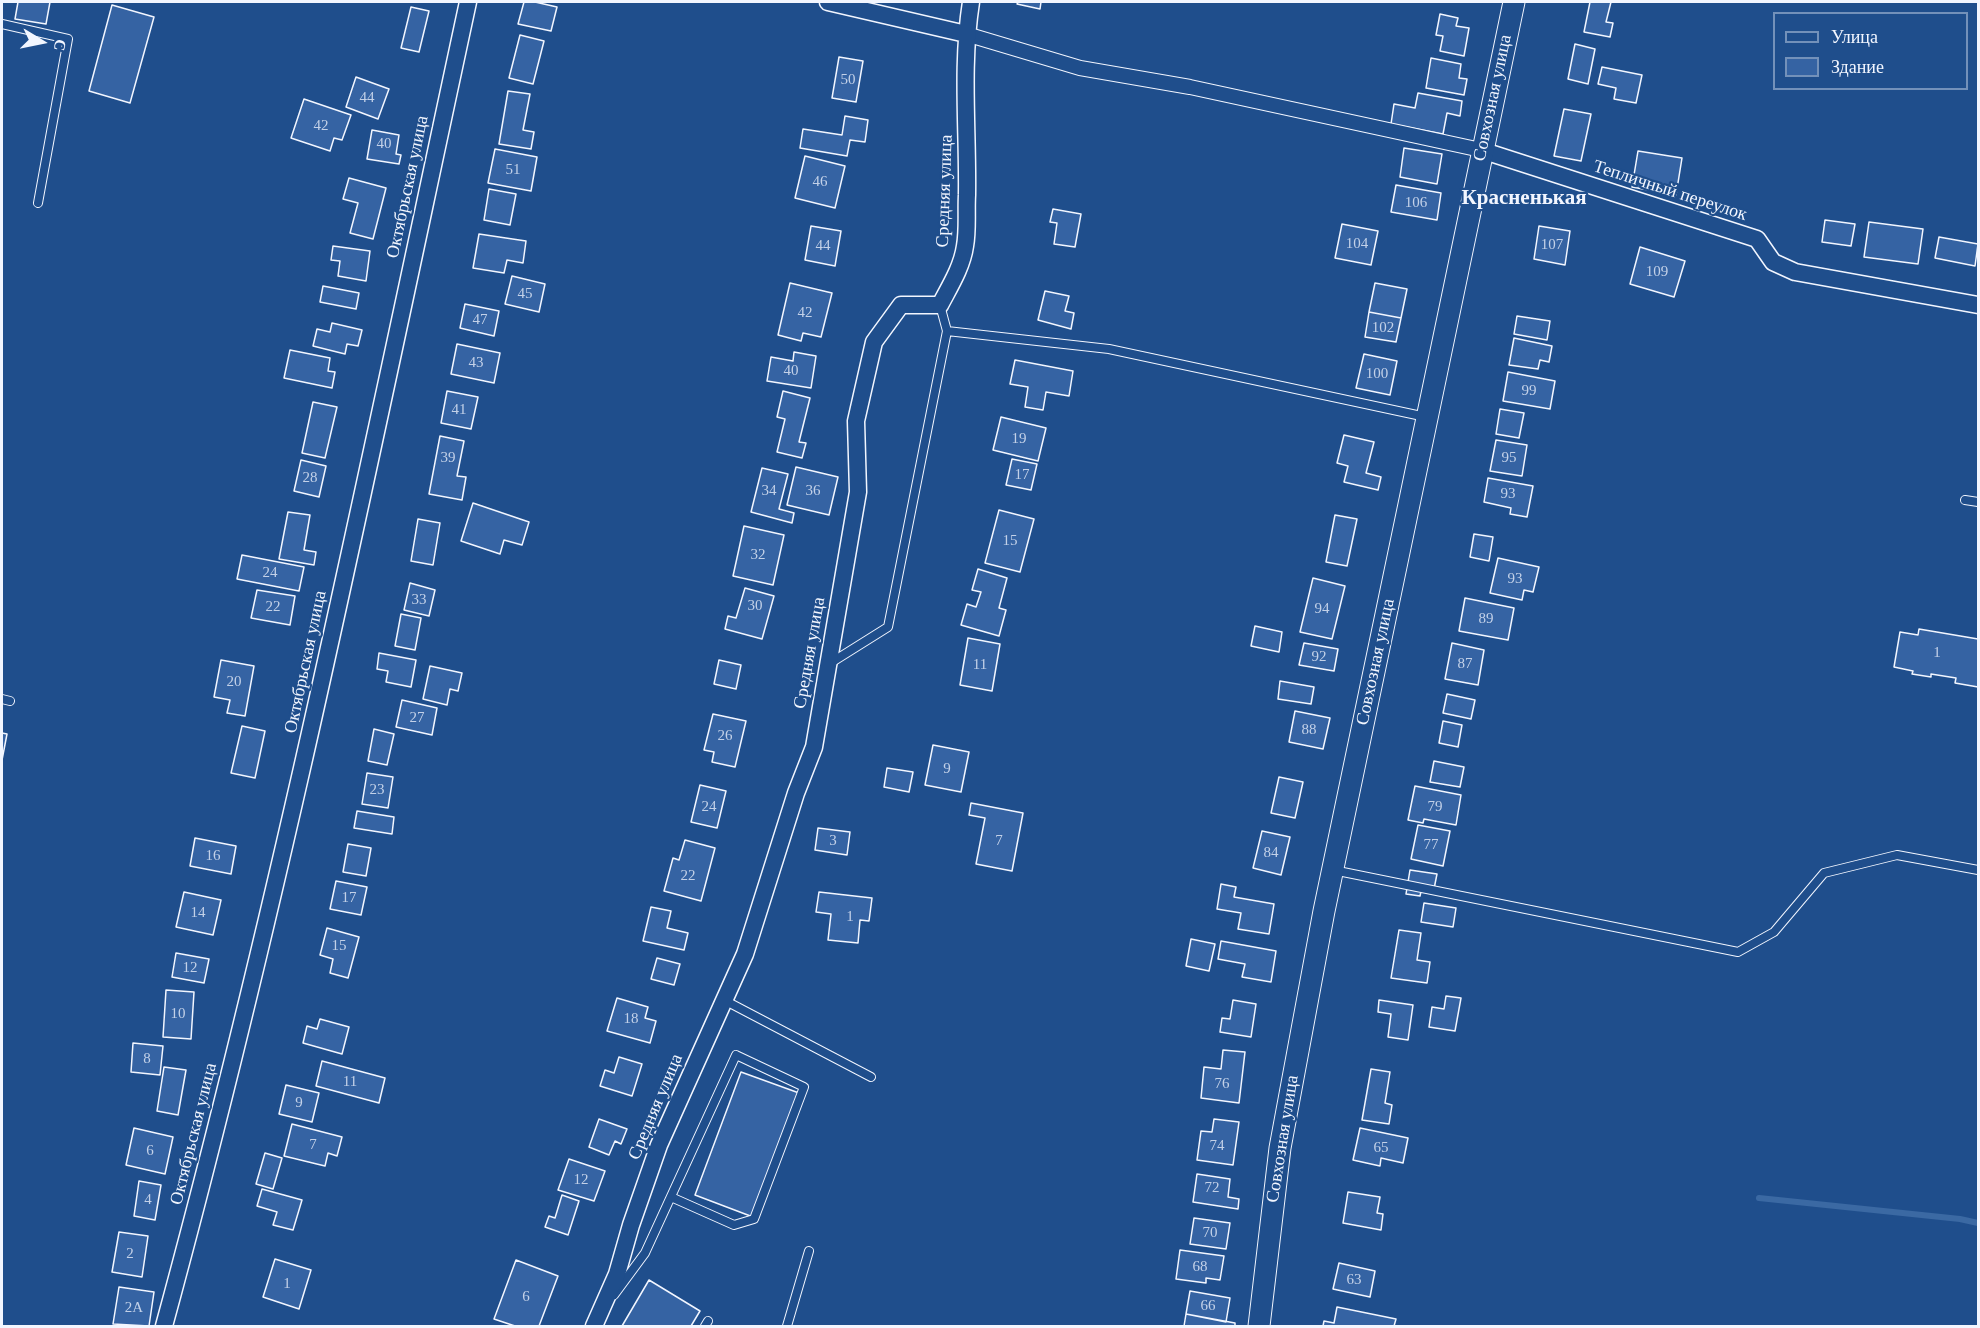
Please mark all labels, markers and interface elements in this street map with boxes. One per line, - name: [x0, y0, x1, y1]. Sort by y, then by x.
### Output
- north arrow: [12, 12, 72, 72]
- legend: [1773, 12, 1968, 90]
- text: Улица: [1831, 27, 1878, 47]
- street label: Совхозная улица: [1469, 33, 1517, 163]
- text: С: [51, 38, 70, 52]
- text: Здание: [1831, 57, 1884, 77]
- house number: 50: [840, 71, 856, 89]
- house number: 44: [360, 89, 374, 107]
- street label: Октябрьская улица: [382, 114, 434, 260]
- house number: 42: [314, 117, 328, 135]
- street label: Средняя улица: [932, 134, 958, 248]
- house number: 40: [376, 135, 392, 153]
- street label: Тепличный переулок: [1590, 156, 1750, 226]
- house number: 51: [506, 161, 520, 179]
- house number: 46: [812, 173, 828, 191]
- district label: Красненькая: [1462, 186, 1586, 212]
- house number: 106: [1405, 194, 1427, 212]
- house number: 104: [1346, 235, 1368, 253]
- house number: 107: [1541, 236, 1563, 254]
- house number: 44: [816, 237, 830, 255]
- house number: 109: [1646, 263, 1668, 281]
- house number: 45: [518, 285, 532, 303]
- house number: 42: [798, 304, 812, 322]
- house number: 47: [472, 311, 488, 329]
- house number: 102: [1372, 319, 1394, 337]
- house number: 43: [468, 354, 484, 372]
- house number: 40: [784, 362, 798, 380]
- house number: 100: [1366, 365, 1388, 383]
- house number: 99: [1522, 382, 1537, 400]
- house number: 41: [452, 401, 466, 419]
- house number: 19: [1012, 430, 1026, 448]
- house number: 39: [440, 449, 456, 467]
- house number: 95: [1502, 449, 1516, 467]
- house number: 17: [1014, 466, 1030, 484]
- house number: 28: [302, 469, 318, 487]
- house number: 34: [762, 482, 776, 500]
- house number: 36: [806, 482, 820, 500]
- house number: 93: [1500, 485, 1516, 503]
- house number: 15: [1002, 532, 1018, 550]
- house number: 32: [750, 546, 766, 564]
- house number: 24: [262, 564, 278, 582]
- house number: 93: [1508, 570, 1522, 588]
- street label: Октябрьская улица: [280, 589, 332, 735]
- house number: 33: [412, 591, 426, 609]
- street label: Средняя улица: [790, 595, 830, 711]
- house number: 30: [748, 597, 762, 615]
- street label: Совхозная улица: [1352, 597, 1400, 727]
- house number: 22: [266, 598, 280, 616]
- house number: 94: [1314, 600, 1330, 618]
- house number: 89: [1478, 610, 1494, 628]
- house number: 1: [1933, 644, 1941, 662]
- house number: 92: [1312, 648, 1326, 666]
- house number: 87: [1458, 655, 1472, 673]
- house number: 11: [973, 656, 987, 674]
- house number: 20: [226, 673, 242, 691]
- house number: 27: [410, 709, 424, 727]
- house number: 88: [1302, 721, 1316, 739]
- house number: 26: [718, 727, 732, 745]
- house number: 9: [943, 760, 951, 778]
- house number: 23: [370, 781, 385, 799]
- house number: 24: [702, 798, 716, 816]
- house number: 79: [1428, 798, 1442, 816]
- house number: 3: [829, 832, 837, 850]
- house number: 7: [995, 832, 1003, 850]
- house number: 77: [1424, 836, 1438, 854]
- house number: 84: [1264, 844, 1278, 862]
- house number: 16: [206, 847, 220, 865]
- house number: 22: [680, 867, 696, 885]
- house number: 17: [342, 889, 356, 907]
- house number: 14: [190, 904, 206, 922]
- house number: 1: [846, 908, 854, 926]
- house number: 15: [332, 937, 346, 955]
- house number: 12: [182, 959, 198, 977]
- house number: 10: [170, 1005, 186, 1023]
- house number: 18: [624, 1010, 638, 1028]
- house number: 8: [143, 1050, 151, 1068]
- street label: Средняя улица: [624, 1051, 688, 1163]
- street label: Октябрьская улица: [166, 1061, 222, 1207]
- house number: 11: [343, 1073, 357, 1091]
- street label: Совхозная улица: [1262, 1074, 1304, 1204]
- house number: 76: [1214, 1075, 1230, 1093]
- house number: 9: [295, 1094, 303, 1112]
- house number: 7: [309, 1136, 317, 1154]
- house number: 74: [1210, 1137, 1224, 1155]
- house number: 65: [1374, 1139, 1388, 1157]
- house number: 6: [146, 1142, 154, 1160]
- house number: 12: [574, 1171, 588, 1189]
- house number: 72: [1204, 1179, 1220, 1197]
- house number: 4: [144, 1191, 152, 1209]
- house number: 70: [1202, 1224, 1218, 1242]
- house number: 2: [126, 1245, 134, 1263]
- house number: 68: [1192, 1258, 1208, 1276]
- house number: 63: [1346, 1271, 1362, 1289]
- house number: 1: [283, 1275, 291, 1293]
- house number: 6: [522, 1288, 530, 1306]
- house number: 66: [1200, 1297, 1216, 1315]
- house number: 2А: [125, 1299, 143, 1317]

